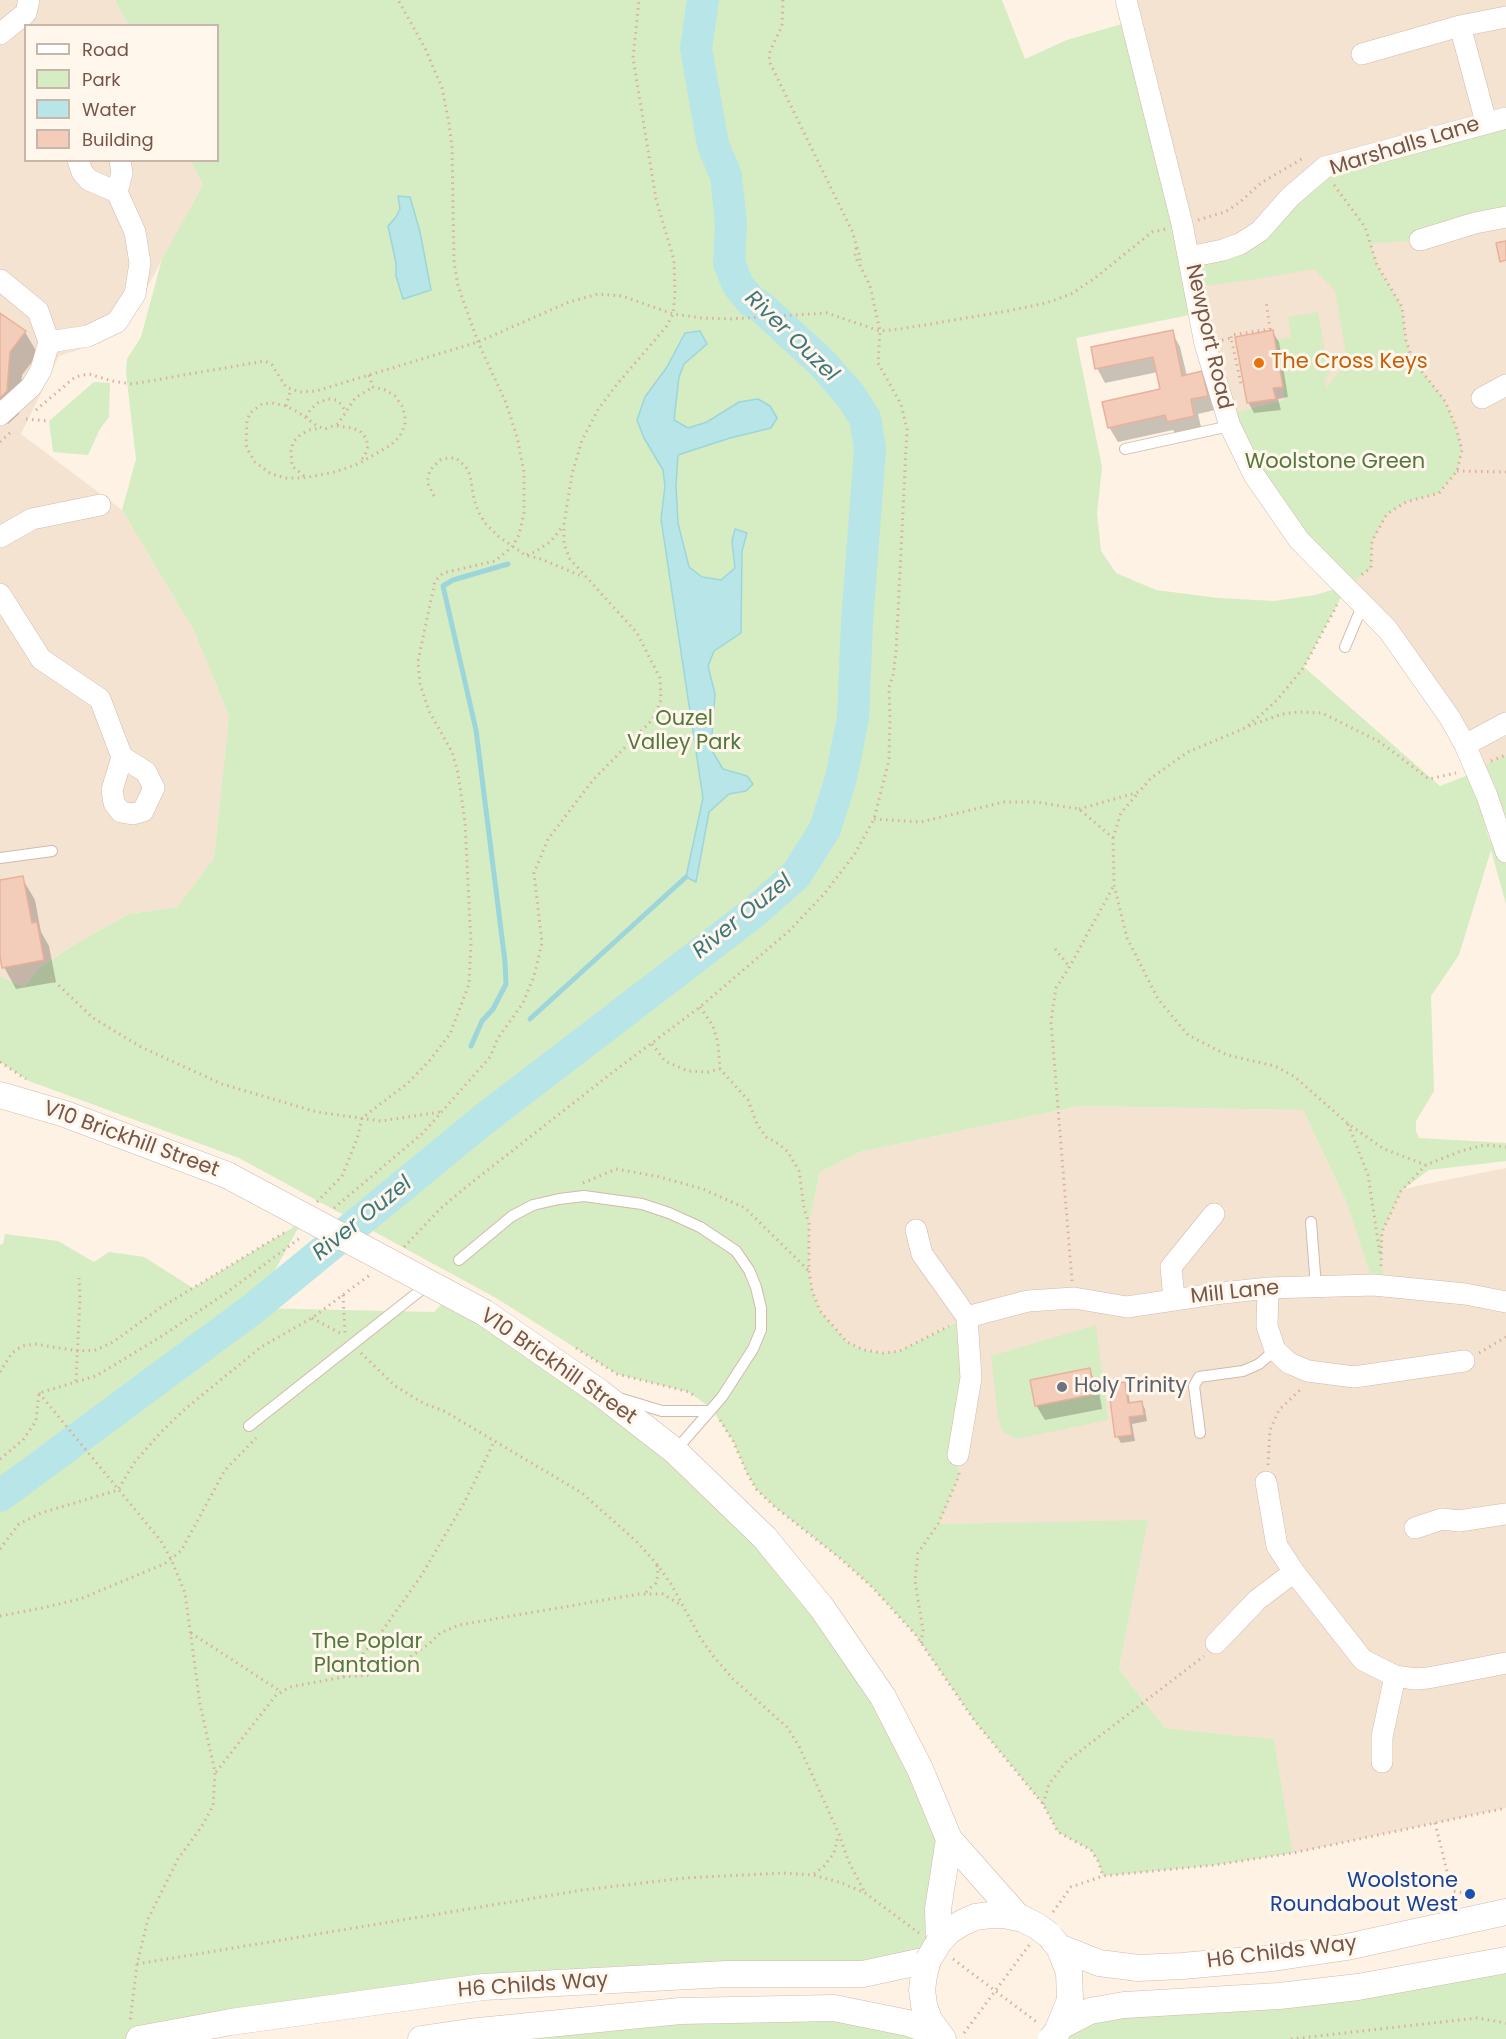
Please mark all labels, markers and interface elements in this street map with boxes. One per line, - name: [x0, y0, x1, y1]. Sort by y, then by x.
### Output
- legend: [24, 24, 219, 162]
- text: Road: [82, 37, 129, 62]
- text: Park: [82, 67, 121, 92]
- text: Water: [82, 97, 136, 122]
- street label: Marshalls Lane: [1327, 112, 1483, 182]
- text: Building: [82, 127, 154, 152]
- street label: Newport Road: [1179, 262, 1237, 412]
- water label: River Ouzel: [739, 286, 843, 388]
- place label: The Cross Keys: [1271, 350, 1428, 376]
- marker: The Cross Keys: [1252, 356, 1266, 370]
- park label: Woolstone Green: [1245, 450, 1425, 476]
- park label: Ouzel Valley Park: [627, 707, 741, 757]
- water label: River Ouzel: [688, 869, 798, 965]
- street label: V10 Brickhill Street: [40, 1096, 222, 1184]
- water label: River Ouzel: [308, 1171, 418, 1267]
- street label: Mill Lane: [1189, 1276, 1281, 1310]
- street label: V10 Brickhill Street: [475, 1304, 641, 1430]
- place label: Holy Trinity: [1074, 1374, 1187, 1400]
- marker: Holy Trinity: [1055, 1380, 1069, 1394]
- park label: The Poplar Plantation: [312, 1630, 422, 1680]
- place label: Woolstone Roundabout West: [1270, 1869, 1458, 1919]
- marker: Woolstone Roundabout West: [1463, 1887, 1477, 1901]
- street label: H6 Childs Way: [1206, 1931, 1358, 1975]
- street label: H6 Childs Way: [457, 1968, 609, 2004]

